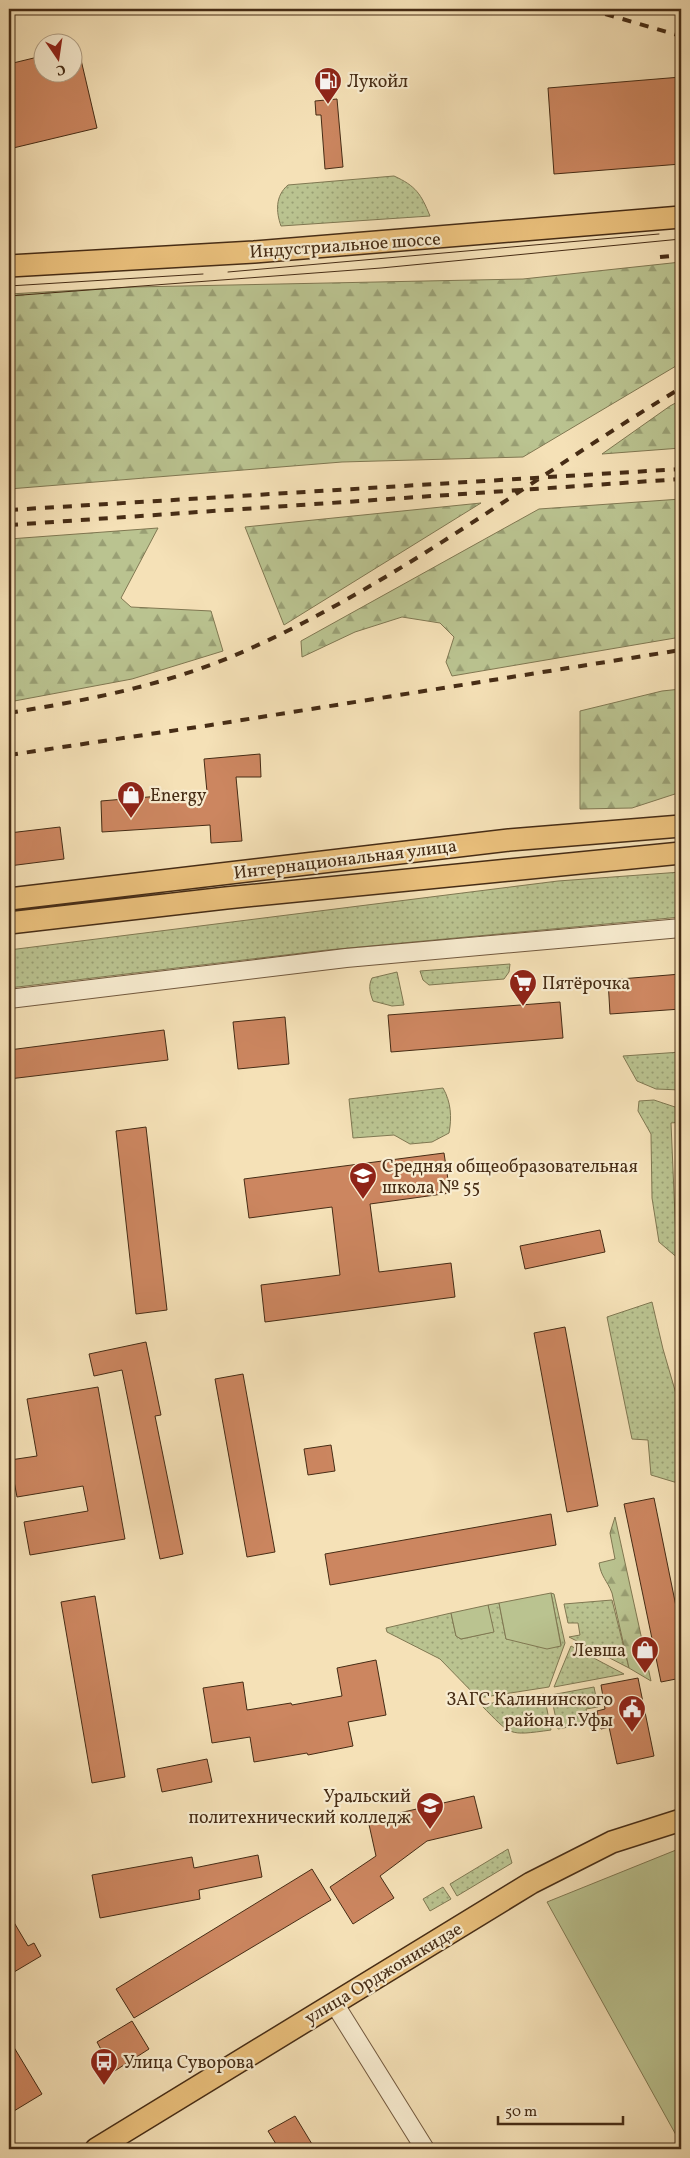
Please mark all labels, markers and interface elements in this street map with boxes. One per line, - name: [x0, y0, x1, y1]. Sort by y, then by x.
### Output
- north arrow: [32, 32, 82, 82]
- text: С: [54, 59, 67, 79]
- fuel station icon: Лукойл: [313, 66, 343, 105]
- place label: Лукойл: [347, 70, 408, 95]
- street label: Индустриальное шоссе: [249, 227, 442, 266]
- shop icon: Energy: [116, 780, 146, 819]
- place label: Energy: [150, 784, 207, 809]
- street label: Интернациональная улица: [232, 834, 458, 887]
- supermarket icon: Пятёрочка: [508, 968, 538, 1007]
- place label: Пятёрочка: [542, 972, 630, 997]
- place label: Средняя общеобразовательная школа № 55: [382, 1155, 638, 1201]
- school or university icon: Средняя общеобразовательная школа № 55: [348, 1161, 378, 1200]
- shop icon: Левша: [630, 1635, 660, 1674]
- place label: Левша: [572, 1639, 626, 1664]
- place label: ЗАГС Калининского района г.Уфы: [446, 1688, 613, 1734]
- public building icon: ЗАГС Калининского района г.Уфы: [617, 1694, 647, 1733]
- place label: Уральский политехнический колледж: [188, 1785, 411, 1831]
- school or university icon: Уральский политехнический колледж: [415, 1791, 445, 1830]
- street label: улица Орджоникидзе: [300, 1917, 467, 2031]
- bus stop icon: Улица Суворова: [89, 2047, 119, 2086]
- place label: Улица Суворова: [123, 2051, 254, 2076]
- scale bar: [498, 2093, 622, 2125]
- text: 50 m: [505, 2102, 537, 2123]

